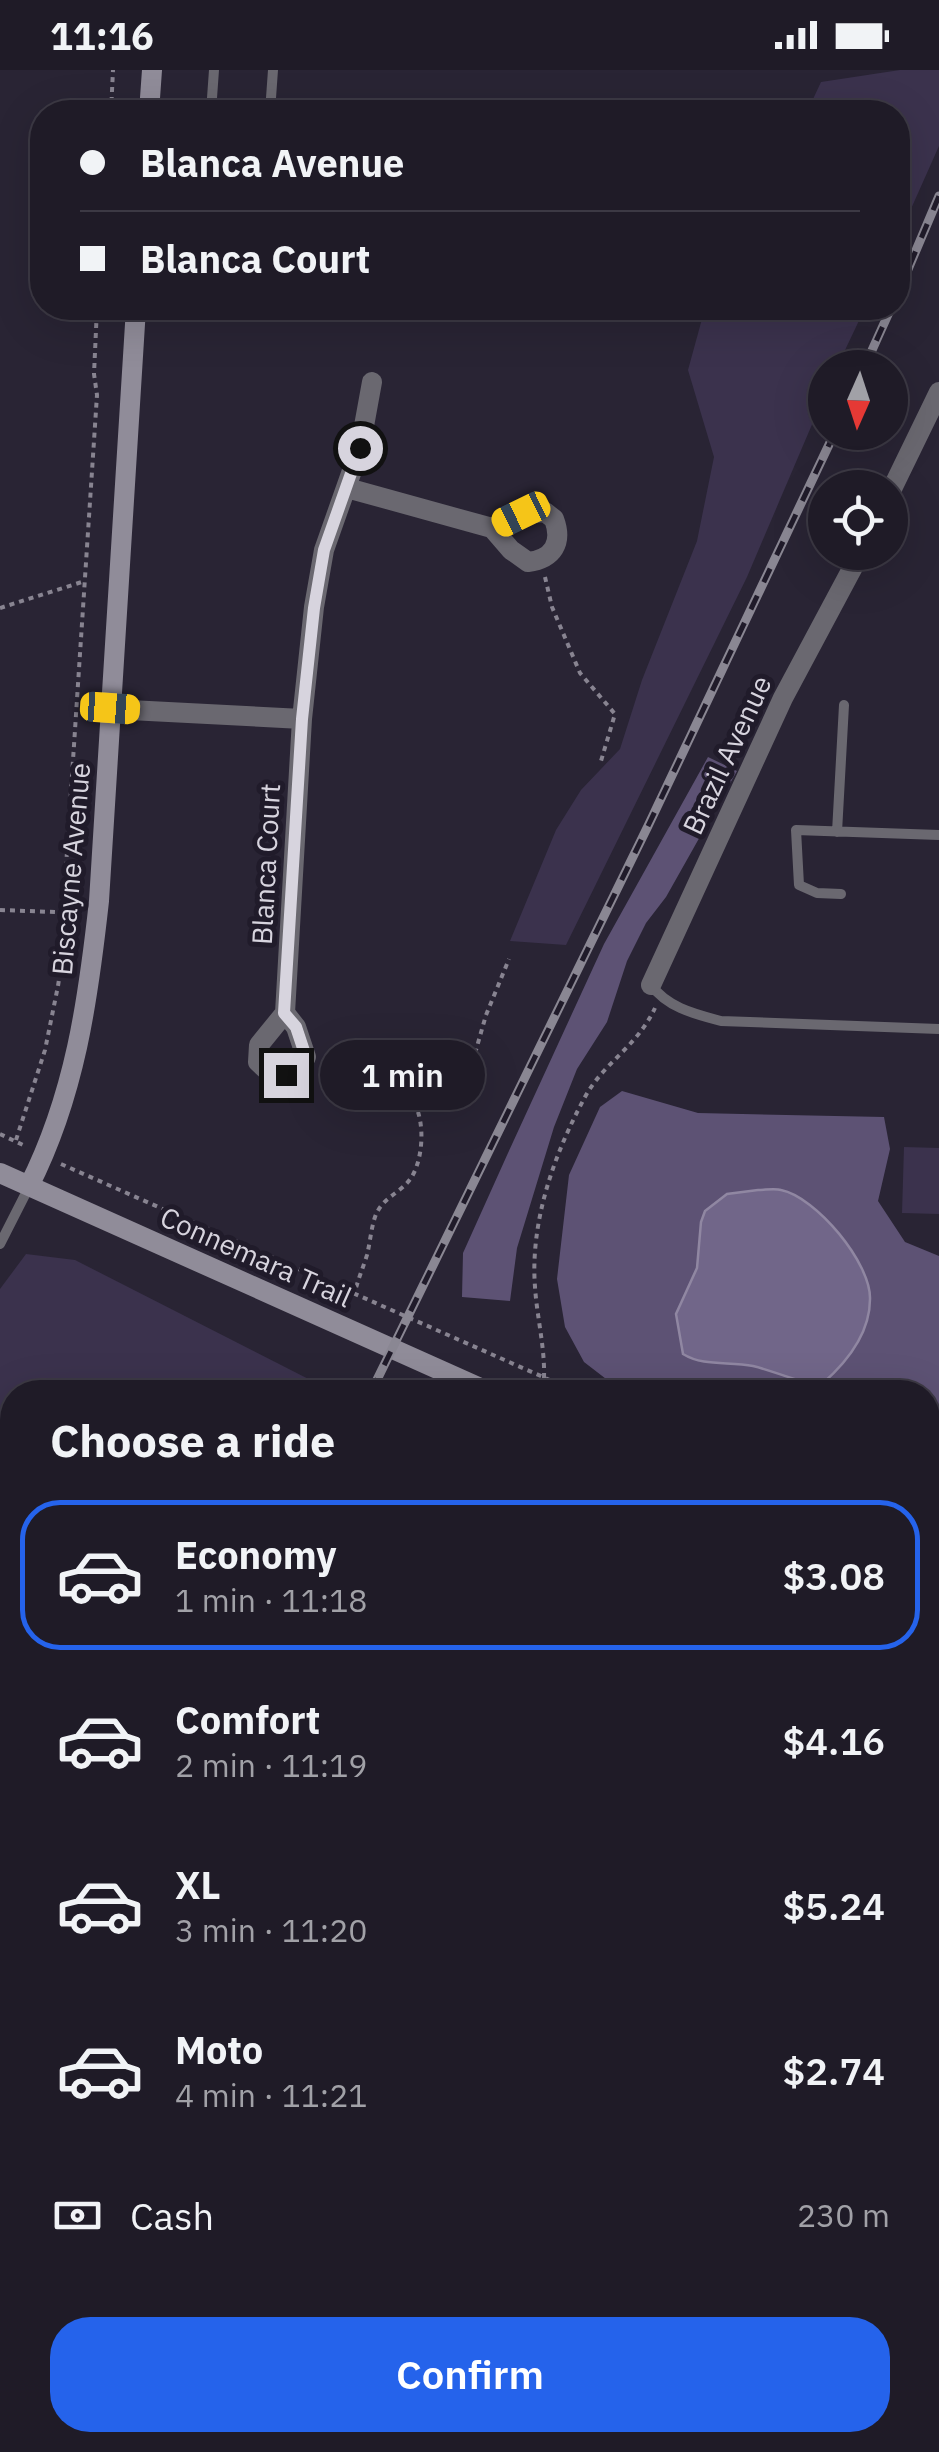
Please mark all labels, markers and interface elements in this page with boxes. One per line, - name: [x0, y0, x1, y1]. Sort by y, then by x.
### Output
- text: 11:16: [50, 11, 154, 60]
- text: Blanca Avenue: [140, 138, 404, 187]
- text: Blanca Court: [140, 234, 370, 283]
- north arrow: [808, 350, 908, 450]
- map controls: [808, 350, 908, 570]
- route start: [338, 426, 383, 471]
- button: locate: [808, 470, 908, 570]
- car: [487, 487, 555, 541]
- street label: Brazil Avenue: [674, 669, 779, 840]
- car: [79, 691, 141, 725]
- street label: Biscayne Avenue: [43, 761, 98, 977]
- street label: Blanca Court: [243, 782, 288, 946]
- callout: 1 min: [321, 1040, 486, 1110]
- route end: [264, 1053, 309, 1098]
- text: 1 min: [361, 1054, 444, 1096]
- street label: Connemara Trail: [155, 1198, 358, 1315]
- text: Choose a ride: [50, 1411, 335, 1469]
- icon: car: [55, 1530, 145, 1620]
- text: Economy: [175, 1530, 337, 1579]
- text: $3.08: [782, 1551, 885, 1600]
- text: 1 min · 11:18: [175, 1579, 368, 1621]
- icon: car: [55, 1695, 145, 1785]
- text: Comfort: [175, 1695, 320, 1744]
- text: $4.16: [782, 1716, 885, 1765]
- text: 2 min · 11:19: [175, 1744, 368, 1786]
- icon: car: [55, 1860, 145, 1950]
- text: XL: [175, 1860, 221, 1909]
- text: $5.24: [782, 1881, 885, 1930]
- text: 3 min · 11:20: [175, 1909, 368, 1951]
- icon: car: [55, 2025, 145, 2115]
- text: Moto: [175, 2025, 263, 2074]
- text: $2.74: [782, 2046, 885, 2095]
- text: 4 min · 11:21: [175, 2074, 368, 2116]
- icon: cash: [50, 2188, 105, 2243]
- text: Cash: [130, 2191, 214, 2240]
- text: 230 m: [797, 2194, 890, 2236]
- button: Confirm: [50, 2317, 890, 2432]

